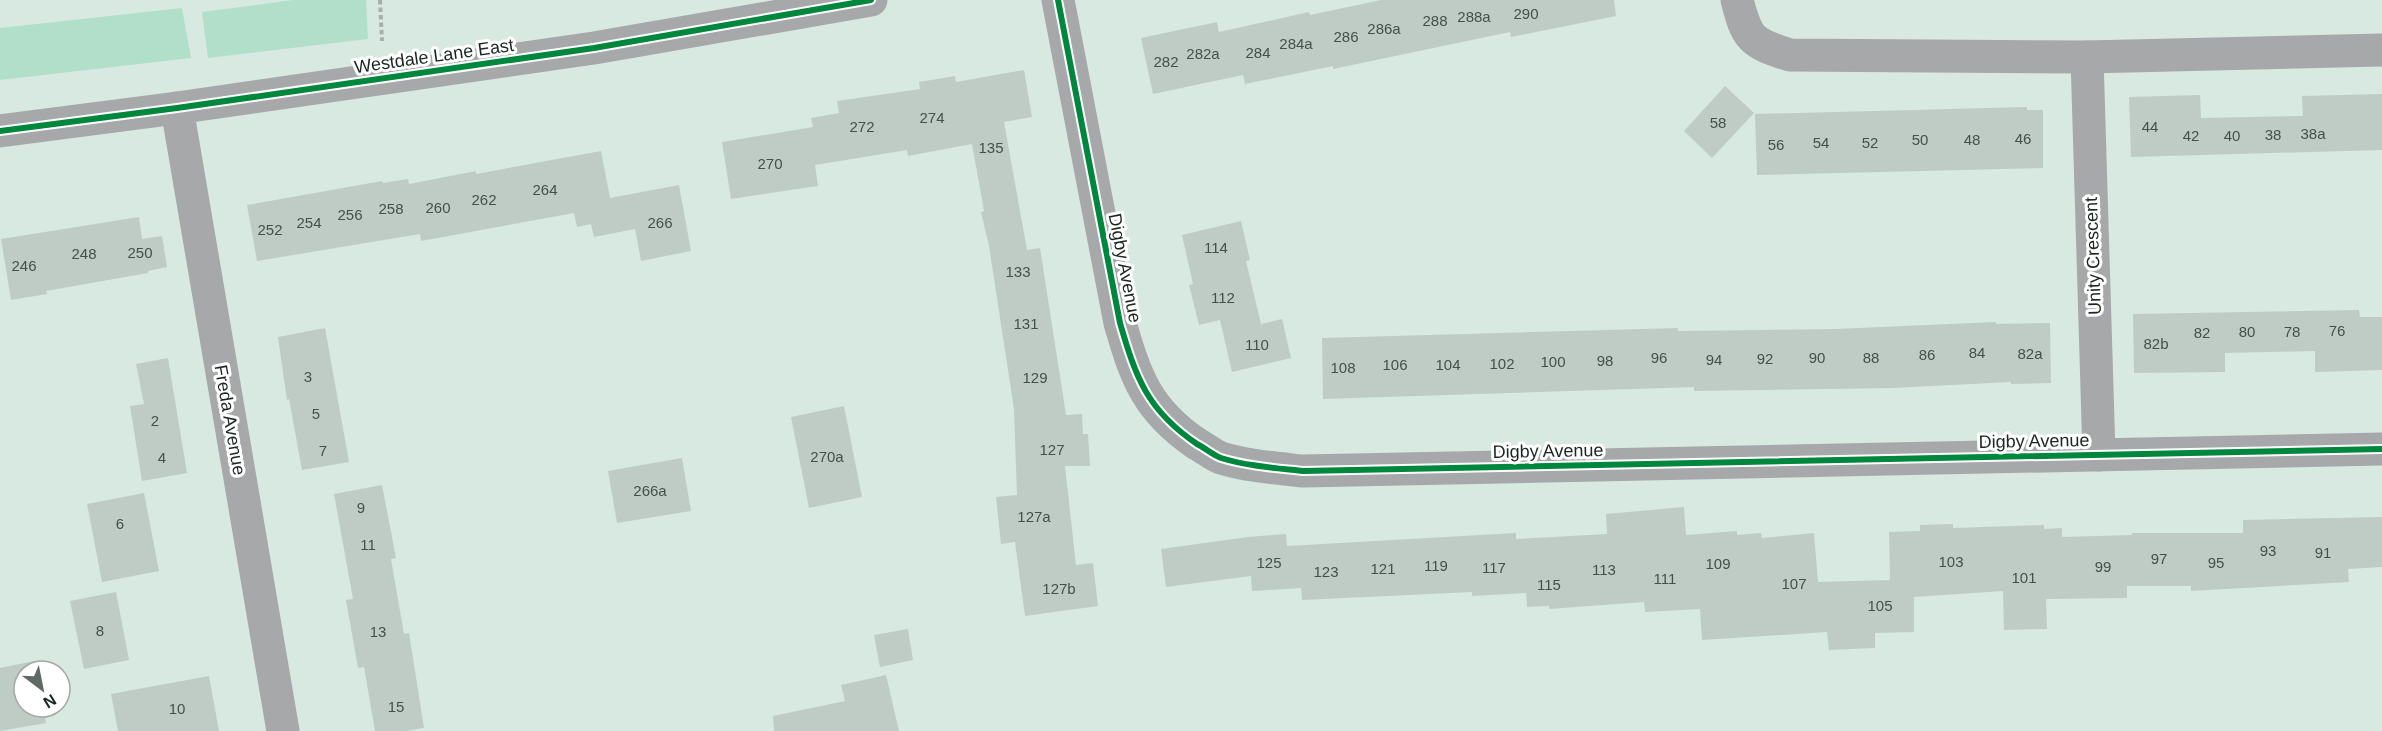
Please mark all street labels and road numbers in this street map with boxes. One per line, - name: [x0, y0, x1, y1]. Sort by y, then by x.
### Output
- street label: Westdale Lane East: [353, 35, 515, 77]
- street label: Unity Crescent: [2081, 197, 2105, 315]
- street label: Digby Avenue: [1105, 212, 1145, 324]
- street label: Freda Avenue: [210, 363, 250, 477]
- street label: Digby Avenue: [1978, 430, 2090, 452]
- street label: Digby Avenue: [1492, 440, 1604, 462]

